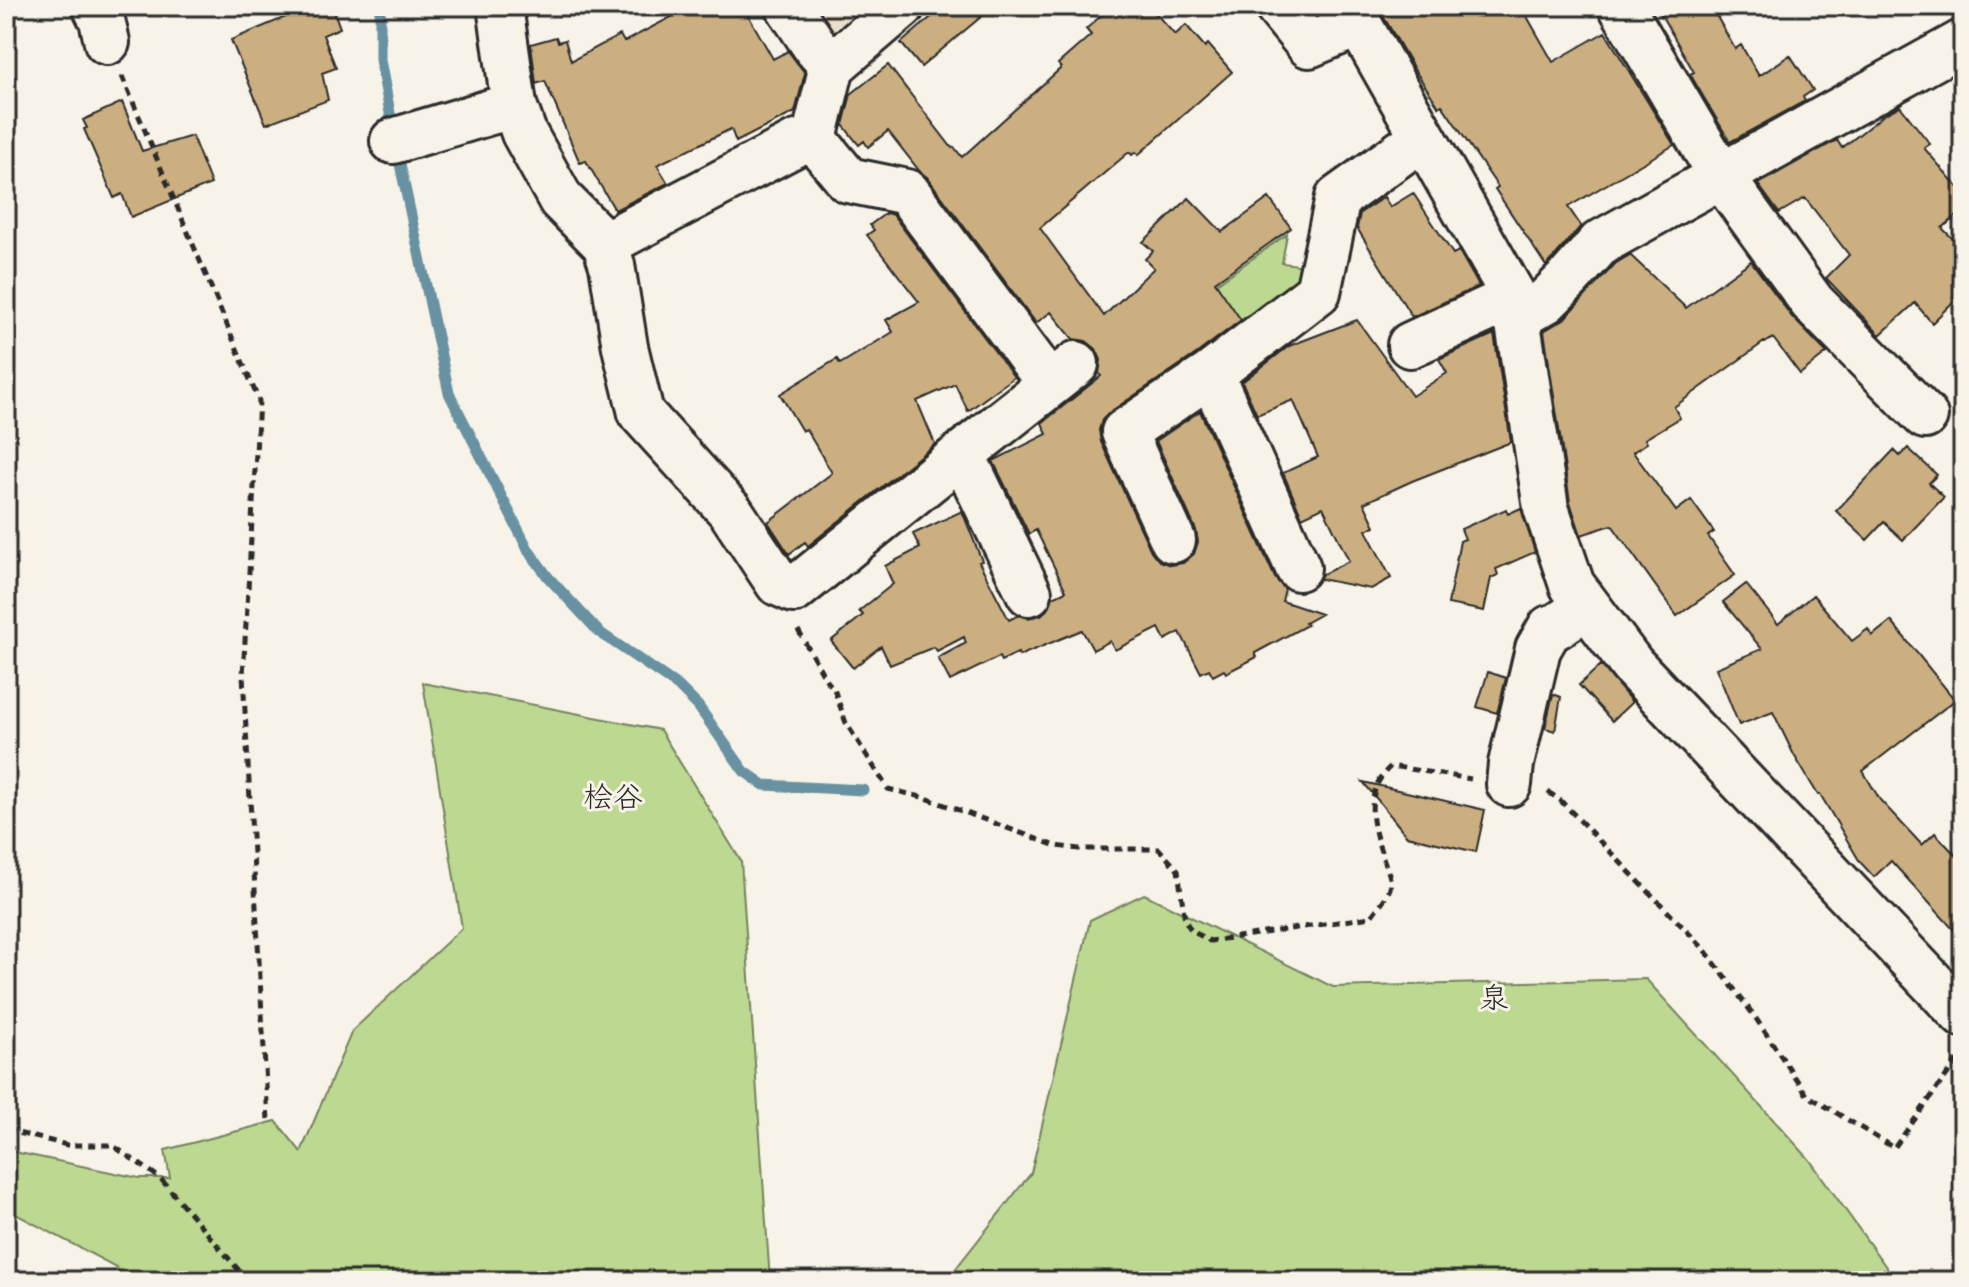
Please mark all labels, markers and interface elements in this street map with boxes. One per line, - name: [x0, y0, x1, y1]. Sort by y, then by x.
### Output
- district label: 桧谷: [583, 778, 643, 815]
- district label: 泉: [1479, 979, 1509, 1016]

